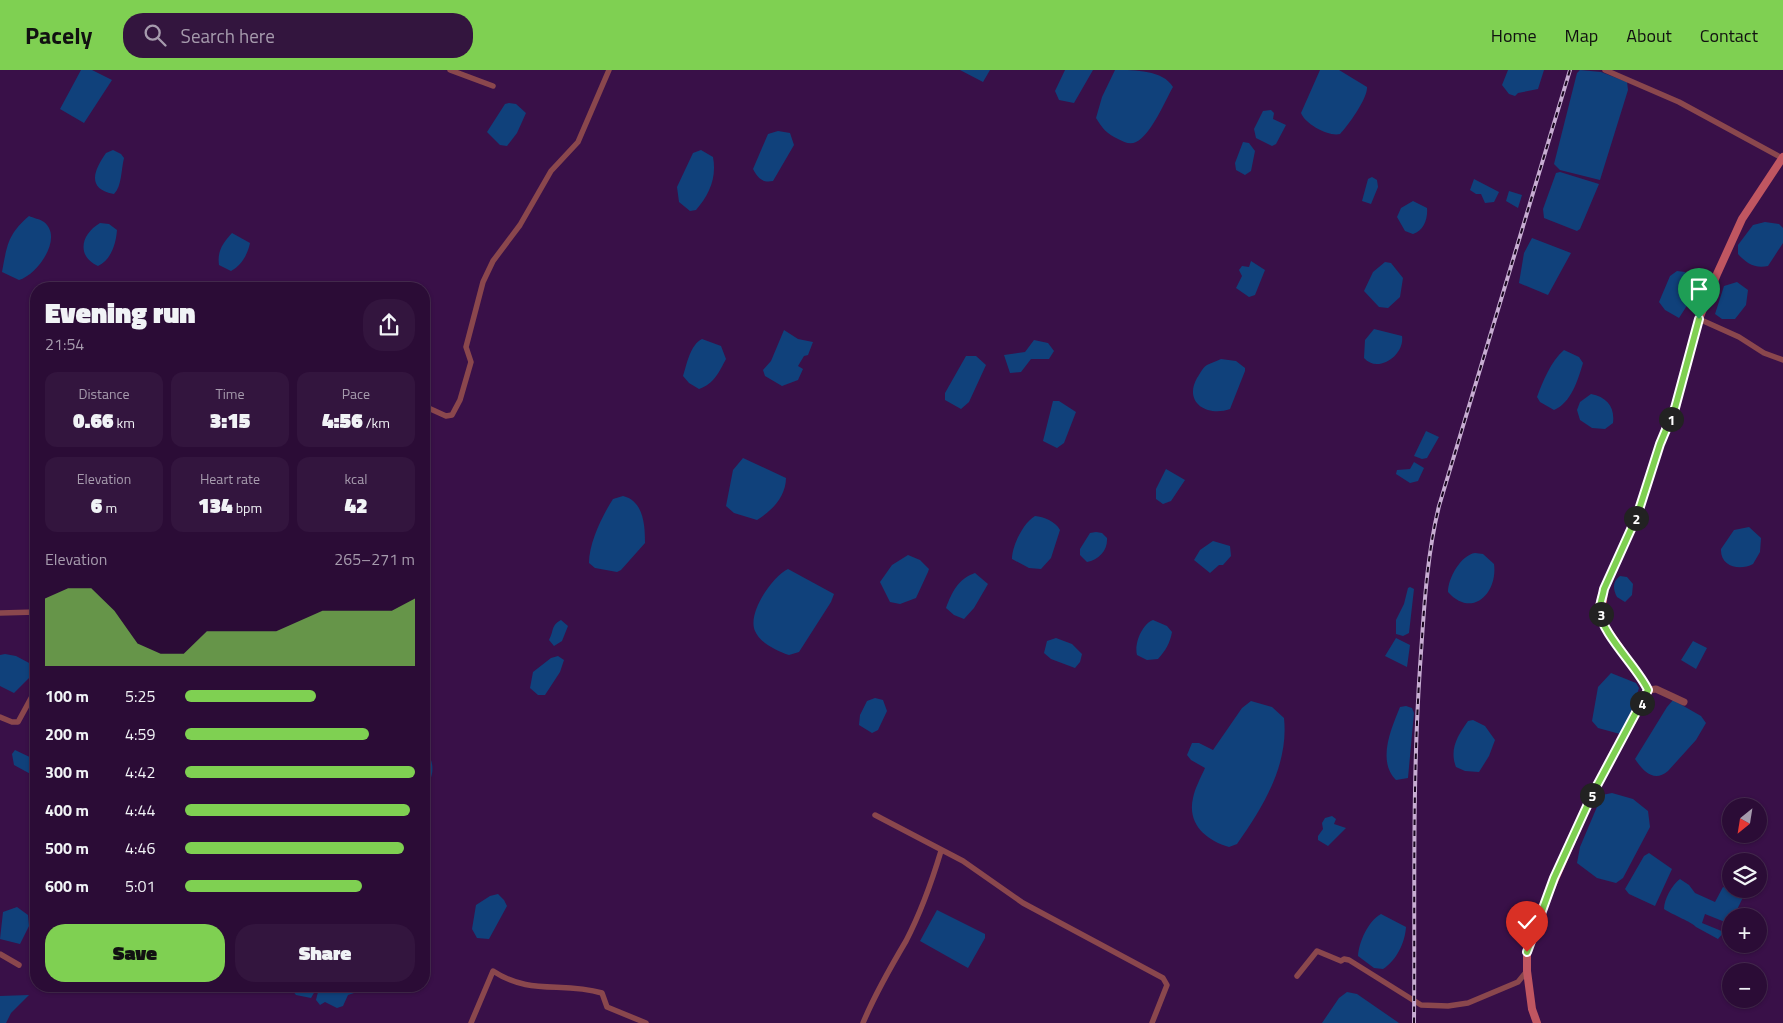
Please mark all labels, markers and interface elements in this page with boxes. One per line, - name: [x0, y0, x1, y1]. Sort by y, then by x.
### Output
- search box: [123, 13, 473, 58]
- text: Pacely: [25, 17, 93, 53]
- icon: search: [141, 21, 169, 49]
- text: Search here: [181, 21, 275, 50]
- text: Home: [1491, 22, 1537, 49]
- text: Map: [1565, 22, 1598, 49]
- text: About: [1626, 22, 1672, 49]
- text: Contact: [1700, 22, 1758, 49]
- pin: [1678, 268, 1720, 319]
- icon: arrive: [1685, 275, 1713, 303]
- text: Evening run: [45, 291, 196, 334]
- button: share: [363, 299, 415, 351]
- text: 21:54: [45, 332, 84, 356]
- text: Distance: [78, 383, 130, 404]
- text: Time: [215, 383, 245, 404]
- text: Pace: [342, 383, 370, 404]
- text: 0.66: [73, 404, 114, 436]
- text: 3:15: [210, 404, 250, 436]
- text: 4:56: [322, 404, 363, 436]
- pin: 1: [1658, 406, 1684, 432]
- text: 1: [1668, 409, 1675, 430]
- text: km: [114, 412, 135, 433]
- text: /km: [363, 412, 390, 433]
- text: Elevation: [77, 468, 131, 489]
- text: Heart rate: [200, 468, 260, 489]
- text: kcal: [345, 468, 367, 489]
- text: 6: [91, 489, 102, 521]
- text: 134: [198, 489, 233, 521]
- text: 42: [344, 489, 368, 521]
- text: m: [102, 497, 117, 518]
- text: bpm: [233, 497, 262, 518]
- pin: 2: [1624, 506, 1648, 530]
- text: 2: [1633, 508, 1640, 529]
- text: Elevation: [45, 547, 107, 571]
- text: 265–271 m: [334, 547, 415, 571]
- pin: 3: [1588, 602, 1614, 626]
- text: 3: [1598, 604, 1605, 625]
- text: 100 m: [45, 684, 89, 708]
- text: 5:25: [125, 684, 155, 708]
- pin: 4: [1630, 690, 1654, 716]
- text: 4: [1639, 693, 1646, 714]
- text: 200 m: [45, 722, 89, 746]
- text: 4:59: [125, 722, 155, 746]
- text: 300 m: [45, 760, 89, 784]
- text: 4:42: [125, 760, 155, 784]
- pin: 5: [1580, 782, 1604, 808]
- text: 5: [1589, 785, 1596, 806]
- text: 400 m: [45, 798, 89, 822]
- text: 4:44: [125, 798, 155, 822]
- north arrow: [1722, 798, 1768, 842]
- map controls: [1722, 798, 1767, 1008]
- text: 500 m: [45, 836, 89, 860]
- text: 4:46: [125, 836, 155, 860]
- button: layers: [1722, 853, 1767, 898]
- text: 600 m: [45, 874, 89, 898]
- text: 5:01: [125, 874, 155, 898]
- pin: [1506, 901, 1548, 952]
- icon: check: [1513, 908, 1541, 936]
- button: +: [1722, 908, 1767, 953]
- button: Save: [45, 924, 225, 982]
- button: Share: [235, 924, 415, 982]
- button: −: [1722, 963, 1767, 1008]

